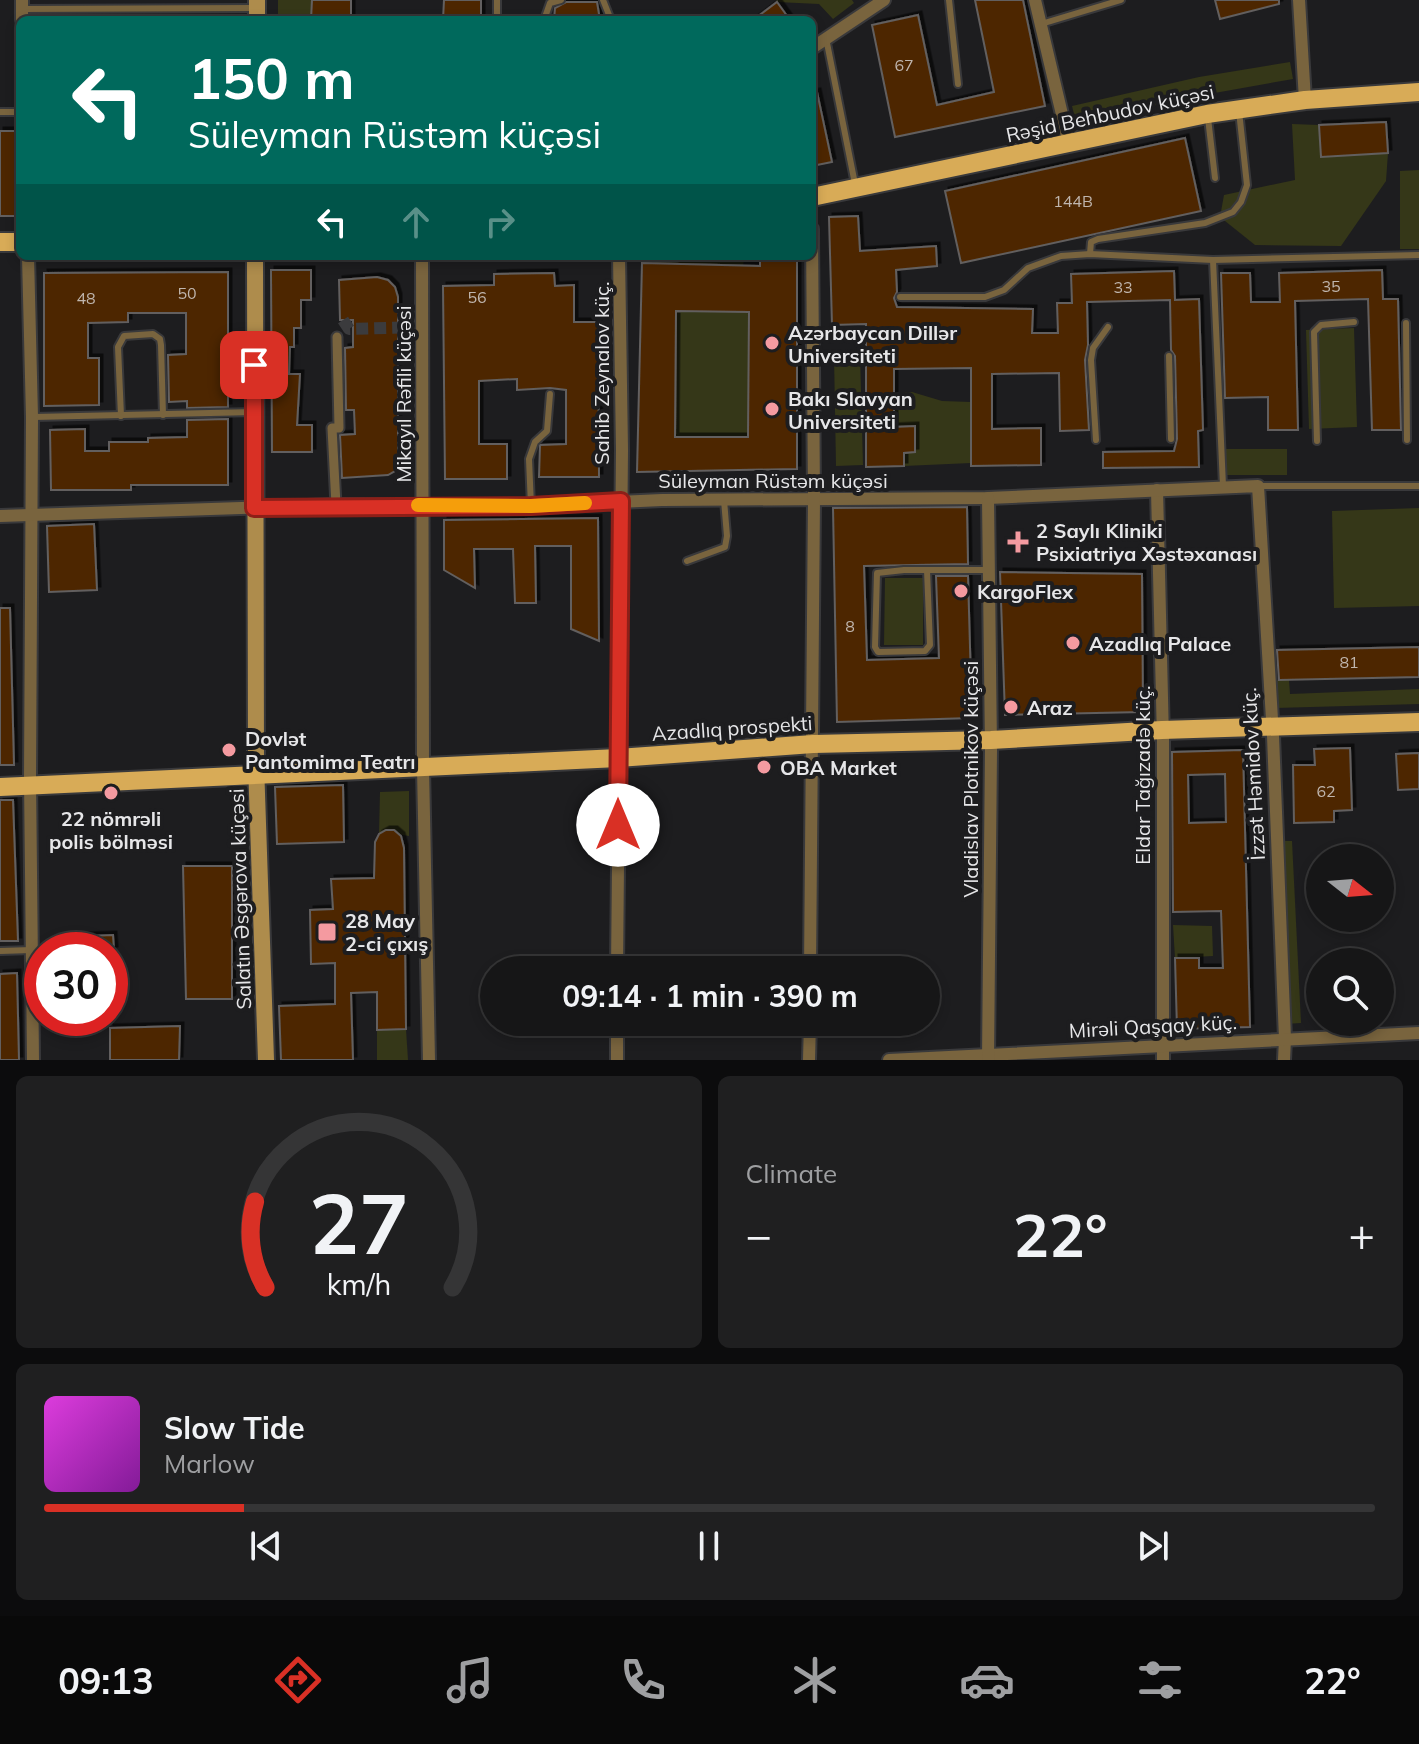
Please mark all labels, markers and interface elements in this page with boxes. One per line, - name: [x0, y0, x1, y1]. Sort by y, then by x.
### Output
- text: 150 m: [188, 43, 355, 113]
- icon: left: [56, 48, 160, 152]
- house number: 67: [894, 55, 914, 75]
- street label: Rəşid Behbudov küçəsi: [1004, 79, 1216, 147]
- text: Süleyman Rüstəm küçəsi: [188, 112, 601, 157]
- house number: 144B: [1053, 191, 1093, 211]
- icon: left: [310, 200, 354, 244]
- icon: ahead: [394, 200, 438, 244]
- icon: right: [478, 200, 522, 244]
- house number: 35: [1321, 276, 1341, 296]
- house number: 33: [1113, 277, 1133, 297]
- street label: Sahib Zeynalov küç.: [589, 281, 614, 465]
- house number: 50: [177, 283, 197, 303]
- house number: 56: [467, 287, 487, 307]
- house number: 48: [76, 288, 96, 308]
- street label: Mikayıl Rəfili küçəsi: [391, 305, 416, 483]
- place label: Azərbaycan Dillər Universiteti: [788, 320, 957, 368]
- pin: [220, 331, 288, 399]
- marker: Azərbaycan Dillər Universiteti: [763, 334, 781, 352]
- icon: arrive: [232, 343, 276, 387]
- place label: Bakı Slavyan Universiteti: [788, 386, 913, 434]
- marker: Bakı Slavyan Universiteti: [763, 400, 781, 418]
- street label: Süleyman Rüstəm küçəsi: [658, 468, 888, 493]
- place label: 2 Saylı Kliniki Psixiatriya Xəstəxanası: [1036, 518, 1257, 566]
- marker: 2 Saylı Kliniki Psixiatriya Xəstəxanası: [1007, 531, 1029, 553]
- place label: KargoFlex: [977, 579, 1074, 604]
- marker: KargoFlex: [952, 582, 970, 600]
- house number: 8: [845, 616, 855, 636]
- place label: Azadlıq Palace: [1089, 631, 1231, 656]
- marker: Azadlıq Palace: [1064, 634, 1082, 652]
- house number: 81: [1339, 652, 1359, 672]
- street label: Vladislav Plotnikov küçəsi: [958, 661, 983, 897]
- street label: Eldar Tağızadə küç.: [1130, 685, 1155, 865]
- street label: İzzət Həmidov küç.: [1236, 687, 1270, 861]
- place label: Araz: [1027, 695, 1073, 720]
- marker: Araz: [1002, 698, 1020, 716]
- street label: Azadlıq prospekti: [651, 710, 813, 746]
- place label: Dovlət Pantomima Teatrı: [245, 726, 416, 774]
- marker: Dovlət Pantomima Teatrı: [220, 741, 238, 759]
- place label: OBA Market: [780, 755, 897, 780]
- marker: OBA Market: [755, 758, 773, 776]
- house number: 62: [1316, 781, 1336, 801]
- position arrow: [576, 783, 660, 867]
- marker: 22 nömrəli polis bölməsi: [102, 784, 120, 802]
- street label: Salatın Əsgərova küçəsi: [224, 788, 256, 1010]
- place label: 22 nömrəli polis bölməsi: [49, 806, 173, 854]
- north arrow: [1306, 844, 1394, 932]
- map controls: [1306, 844, 1394, 1036]
- place label: 28 May 2-ci çıxış: [345, 908, 428, 956]
- marker: 28 May 2-ci çıxış: [316, 921, 338, 943]
- speed limit sign: 30: [24, 932, 128, 1036]
- button: search: [1306, 948, 1394, 1036]
- text: 09:14 · 1 min · 390 m: [562, 977, 858, 1015]
- street label: Mirəli Qaşqay küç.: [1068, 1009, 1238, 1043]
- text: Climate: [746, 1157, 837, 1190]
- text: 27: [309, 1170, 409, 1275]
- text: 22°: [1013, 1197, 1108, 1272]
- text: −: [746, 1207, 772, 1262]
- text: +: [1349, 1207, 1375, 1262]
- text: km/h: [326, 1266, 391, 1302]
- text: Slow Tide: [164, 1409, 305, 1447]
- text: Marlow: [164, 1447, 255, 1480]
- icon: previous: [244, 1524, 288, 1568]
- icon: pause: [687, 1524, 731, 1568]
- icon: next: [1131, 1524, 1175, 1568]
- icon: directions: [270, 1652, 326, 1708]
- icon: music: [442, 1652, 498, 1708]
- icon: phone: [615, 1652, 671, 1708]
- icon: climate: [787, 1652, 843, 1708]
- icon: car: [959, 1652, 1015, 1708]
- icon: filters: [1132, 1652, 1188, 1708]
- text: 09:13: [58, 1658, 154, 1703]
- text: 22°: [1304, 1658, 1361, 1703]

